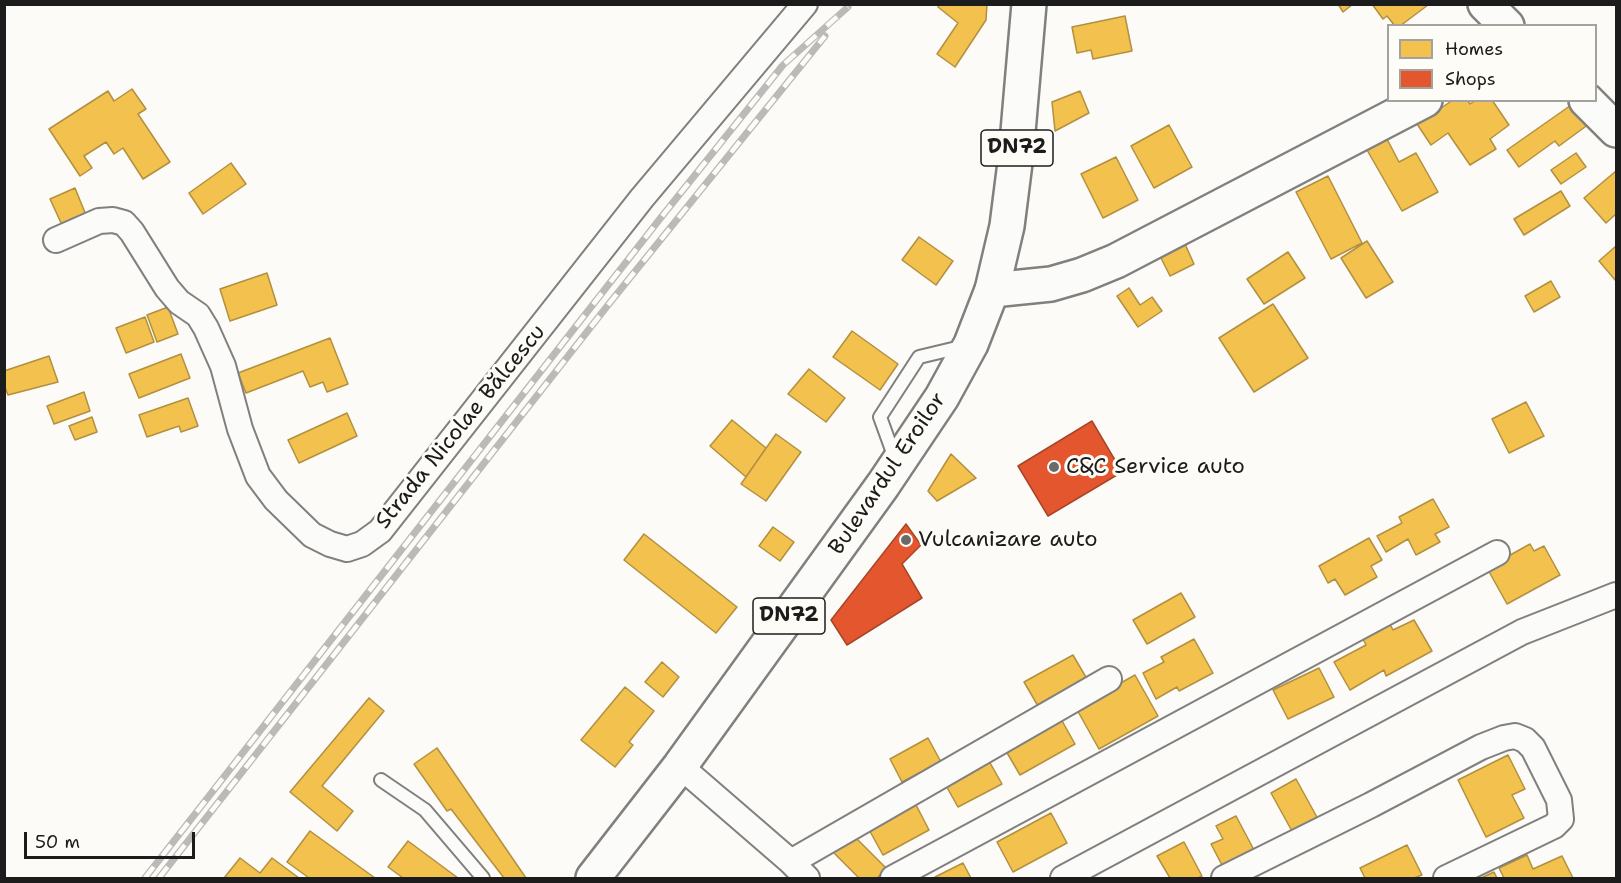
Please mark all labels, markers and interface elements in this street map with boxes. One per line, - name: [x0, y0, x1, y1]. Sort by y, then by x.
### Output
- legend: [1387, 24, 1597, 102]
- text: Homes: [1445, 37, 1503, 61]
- text: Shops: [1445, 67, 1496, 91]
- road number: DN72: [981, 130, 1053, 166]
- street label: Strada Nicolae Bălcescu: [370, 320, 552, 534]
- street label: Bulevardul Eroilor: [824, 388, 952, 560]
- place label: C&C Service auto: [1066, 454, 1245, 480]
- marker: C&C Service auto: [1047, 460, 1061, 474]
- place label: Vulcanizare auto: [918, 527, 1098, 553]
- marker: Vulcanizare auto: [899, 533, 913, 547]
- road number: DN72: [753, 598, 825, 634]
- scale bar: [27, 820, 198, 858]
- text: 50 m: [35, 830, 80, 854]

